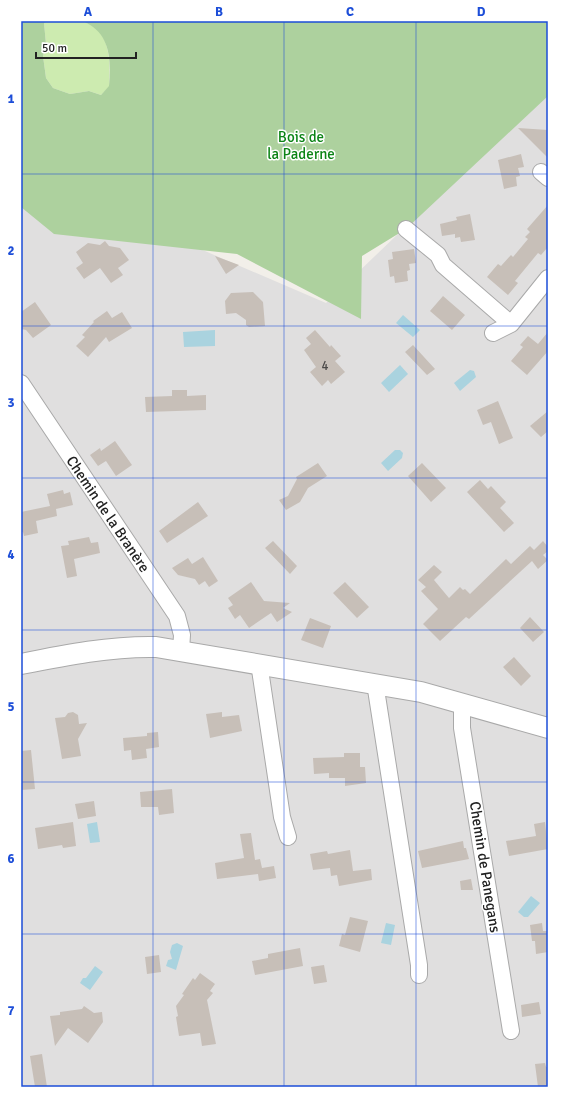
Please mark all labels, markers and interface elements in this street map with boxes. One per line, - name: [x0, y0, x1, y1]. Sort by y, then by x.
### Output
- text: A: [84, 4, 93, 20]
- text: B: [215, 4, 223, 20]
- text: C: [346, 4, 354, 20]
- text: D: [477, 4, 486, 20]
- scale bar: [36, 34, 136, 60]
- text: 50 m: [42, 41, 67, 56]
- text: 1: [7, 91, 15, 107]
- park label: Bois de la Paderne: [267, 128, 335, 163]
- text: 2: [7, 243, 15, 259]
- house number: 4: [321, 358, 329, 374]
- text: 3: [7, 395, 15, 411]
- street label: Chemin de la Branère: [62, 452, 154, 576]
- text: 4: [7, 547, 15, 563]
- text: 5: [7, 699, 15, 715]
- street label: Chemin de Panegans: [466, 800, 504, 934]
- text: 6: [7, 851, 15, 867]
- text: 7: [7, 1003, 15, 1019]

